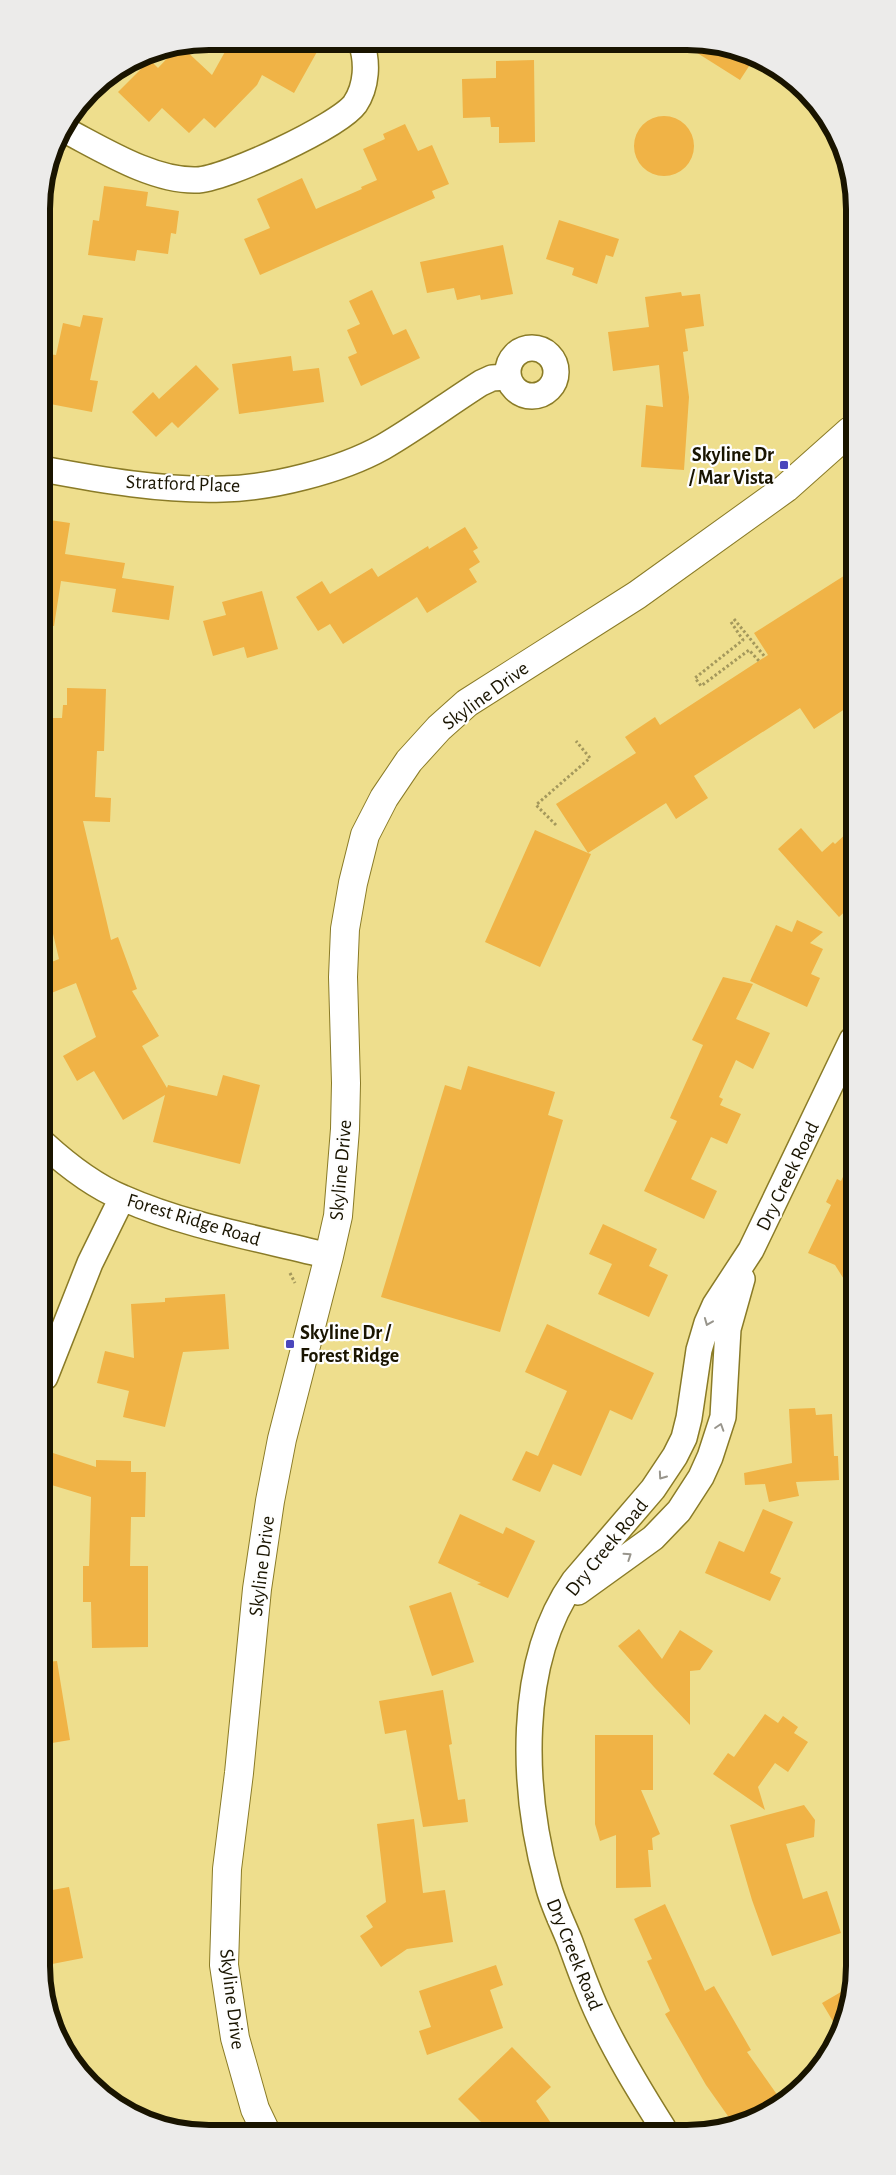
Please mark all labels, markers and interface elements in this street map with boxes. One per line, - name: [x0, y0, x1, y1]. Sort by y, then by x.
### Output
- place label: Skyline Dr / Mar Vista: [688, 445, 774, 488]
- marker: Skyline Dr / Mar Vista: [778, 459, 790, 471]
- street label: Stratford Place: [125, 472, 241, 496]
- street label: Skyline Drive: [439, 658, 532, 734]
- street label: Skyline Drive: [327, 1119, 355, 1221]
- street label: Dry Creek Road: [753, 1119, 823, 1234]
- street label: Forest Ridge Road: [124, 1190, 263, 1250]
- one-way arrow: [703, 1317, 714, 1326]
- place label: Skyline Dr / Forest Ridge: [300, 1323, 399, 1366]
- marker: Skyline Dr / Forest Ridge: [284, 1338, 296, 1350]
- one-way arrow: [714, 1423, 724, 1431]
- one-way arrow: [659, 1470, 668, 1479]
- street label: Dry Creek Road: [562, 1495, 652, 1600]
- street label: Skyline Drive: [246, 1515, 278, 1618]
- one-way arrow: [622, 1553, 631, 1562]
- street label: Dry Creek Road: [543, 1896, 606, 2013]
- street label: Skyline Drive: [216, 1948, 248, 2051]

